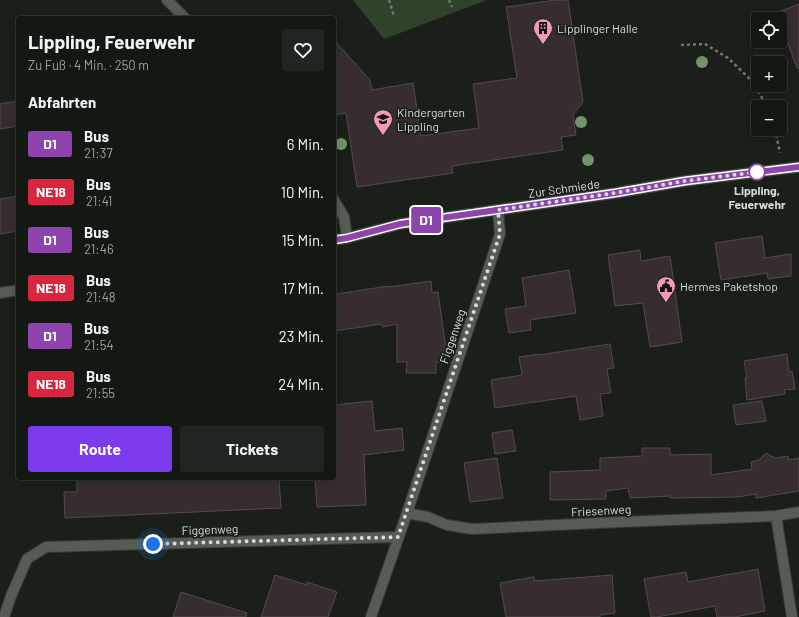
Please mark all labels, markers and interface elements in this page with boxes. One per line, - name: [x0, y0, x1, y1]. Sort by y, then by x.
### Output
- map controls: [751, 12, 787, 136]
- button: locate: [751, 12, 787, 48]
- building icon: Lipplinger Halle: [532, 17, 554, 45]
- place label: Lipplinger Halle: [557, 21, 638, 35]
- button: heart: [282, 29, 324, 71]
- text: Lippling, Feuerwehr: [28, 30, 195, 53]
- button: +: [751, 56, 787, 92]
- text: Zu Fuß · 4 Min. · 250 m: [28, 57, 149, 73]
- text: Abfahrten: [28, 93, 96, 111]
- button: −: [751, 100, 787, 136]
- place label: Kindergarten Lippling: [397, 105, 465, 133]
- school or university icon: Kindergarten Lippling: [372, 108, 394, 136]
- text: Bus: [84, 127, 109, 145]
- text: D1: [43, 135, 57, 152]
- text: 6 Min.: [287, 135, 324, 153]
- text: 21:37: [84, 145, 113, 161]
- marker: Lippling, Feuerwehr: [748, 163, 766, 181]
- text: Bus: [86, 175, 111, 193]
- street label: Zur Schmiede: [527, 176, 601, 200]
- text: NE18: [36, 183, 66, 200]
- text: 10 Min.: [281, 183, 324, 201]
- place label: Lippling, Feuerwehr: [728, 183, 786, 211]
- text: 21:41: [86, 193, 112, 209]
- line badge: D1: [408, 207, 444, 233]
- text: D1: [419, 211, 433, 228]
- text: Bus: [84, 223, 109, 241]
- text: D1: [43, 231, 57, 248]
- text: 15 Min.: [282, 231, 324, 249]
- text: 21:46: [84, 241, 114, 257]
- text: Bus: [86, 271, 111, 289]
- public building icon: Hermes Paketshop: [655, 275, 677, 303]
- text: NE18: [36, 279, 66, 296]
- text: 17 Min.: [282, 279, 324, 297]
- place label: Hermes Paketshop: [680, 279, 778, 293]
- text: 21:48: [86, 289, 116, 305]
- street label: Figgenweg: [436, 307, 468, 365]
- text: Bus: [84, 319, 109, 337]
- text: D1: [43, 327, 57, 344]
- text: 23 Min.: [279, 327, 324, 345]
- text: 21:54: [84, 337, 114, 353]
- text: Bus: [86, 367, 111, 385]
- text: NE18: [36, 375, 66, 392]
- text: 24 Min.: [278, 375, 324, 393]
- text: 21:55: [86, 385, 115, 401]
- button: Route: [28, 426, 172, 472]
- button: Tickets: [180, 426, 324, 472]
- street label: Friesenweg: [571, 501, 631, 519]
- street label: Figgenweg: [181, 521, 239, 537]
- your location: [143, 534, 163, 554]

